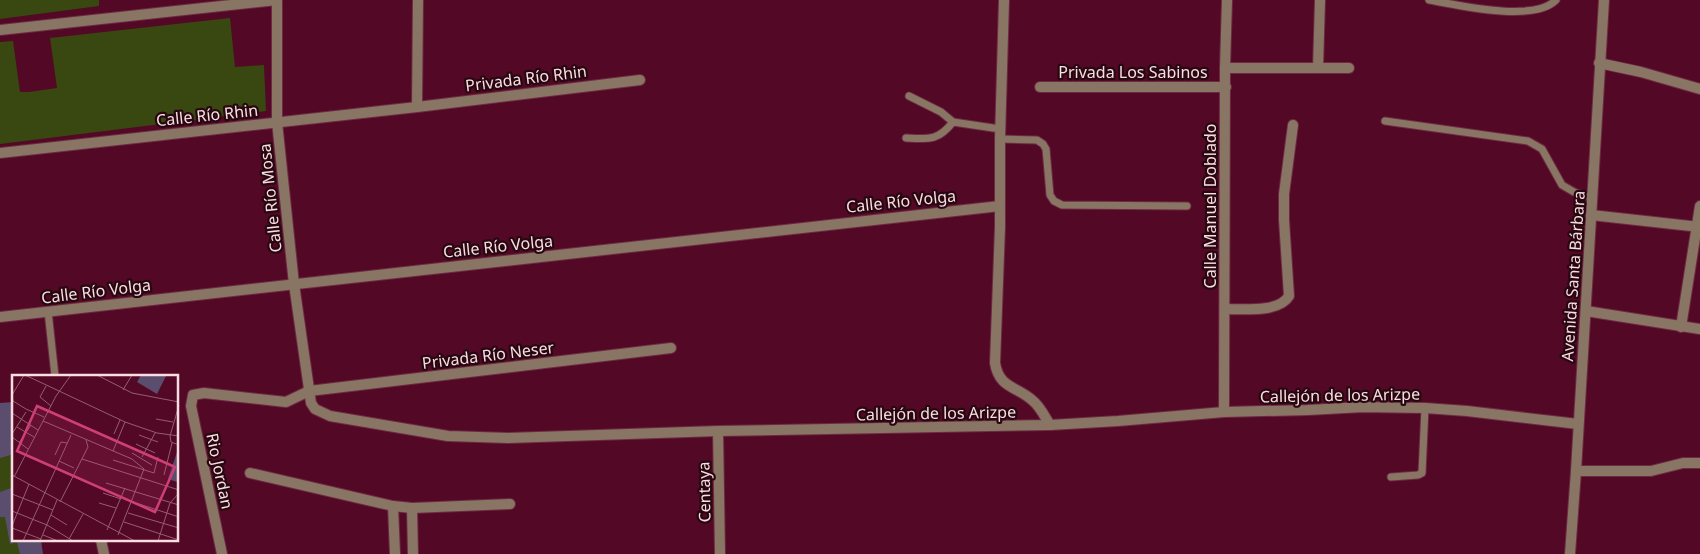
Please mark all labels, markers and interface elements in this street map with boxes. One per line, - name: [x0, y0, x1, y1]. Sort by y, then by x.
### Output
- street label: Privada Río Rhin: [464, 60, 588, 96]
- street label: Privada Los Sabinos: [1058, 61, 1208, 83]
- street label: Calle Río Rhin: [155, 99, 259, 131]
- street label: Calle Manuel Doblado: [1199, 124, 1221, 288]
- street label: Calle Río Mosa: [253, 143, 287, 253]
- street label: Calle Río Volga: [845, 184, 957, 218]
- street label: Avenida Santa Bárbara: [1556, 190, 1590, 362]
- street label: Calle Río Volga: [442, 229, 554, 263]
- street label: Calle Río Volga: [40, 273, 152, 309]
- street label: Privada Río Neser: [421, 336, 556, 374]
- inset map: [12, 375, 179, 542]
- street label: Callejón de los Arizpe: [1260, 383, 1420, 407]
- street label: Callejón de los Arizpe: [856, 401, 1016, 425]
- street label: Rio Jordan: [201, 431, 239, 511]
- street label: Centaya: [692, 461, 716, 523]

